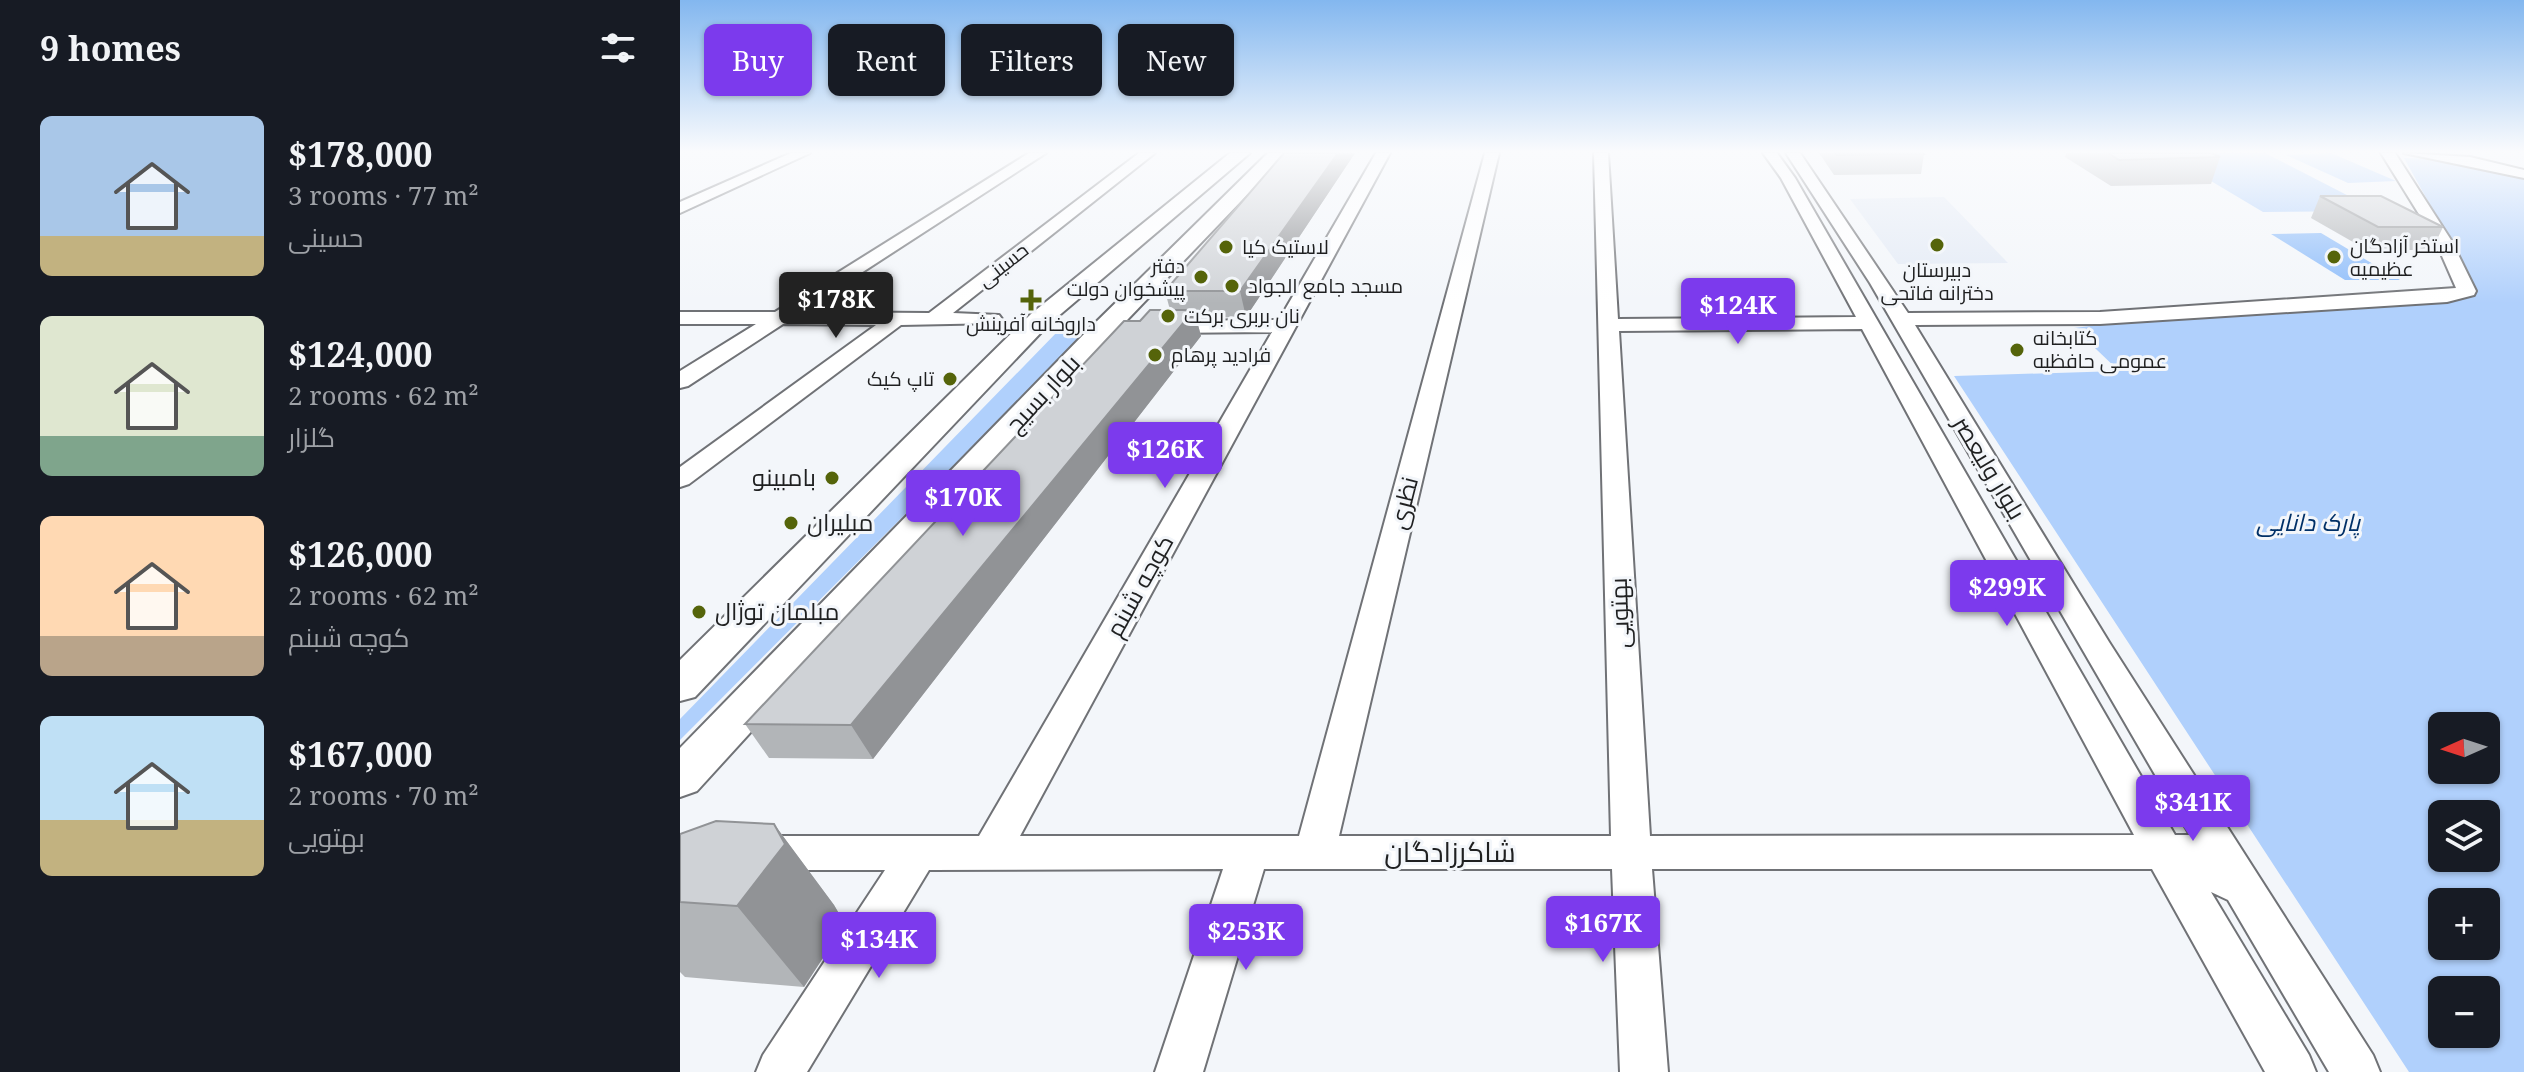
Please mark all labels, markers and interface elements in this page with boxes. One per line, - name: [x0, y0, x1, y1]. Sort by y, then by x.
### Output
- chip: Buy: [704, 24, 812, 96]
- chip: Rent: [828, 24, 945, 96]
- chip: Filters: [961, 24, 1102, 96]
- chip: New: [1118, 24, 1234, 96]
- text: 9 homes: [40, 25, 181, 71]
- icon: filters: [596, 26, 640, 70]
- text: $178,000: [288, 131, 432, 177]
- icon: home: [104, 148, 200, 244]
- text: 3 rooms · 77 m²: [288, 177, 479, 213]
- text: حسینی: [288, 219, 363, 255]
- place label: استخر آزادگان عظیمیه: [2350, 232, 2459, 282]
- place label: لاستیک کیا: [1242, 233, 1329, 260]
- street label: حسینی: [972, 236, 1034, 293]
- marker: دبیرستان دخترانه فاتحی: [1928, 236, 1946, 254]
- marker: لاستیک کیا: [1217, 238, 1235, 256]
- marker: استخر آزادگان عظیمیه: [2325, 248, 2343, 266]
- place label: دفتر پیشخوان دولت: [1067, 252, 1186, 302]
- place label: دبیرستان دخترانه فاتحی: [1880, 256, 1994, 306]
- marker: دفتر پیشخوان دولت: [1192, 268, 1210, 286]
- pin: $178K: [780, 272, 892, 340]
- place label: مسجد جامع الجواد: [1248, 272, 1403, 300]
- marker: مسجد جامع الجواد: [1223, 277, 1241, 295]
- pin: $124K: [1682, 278, 1794, 346]
- text: $178K: [797, 280, 875, 316]
- text: $124K: [1699, 286, 1777, 322]
- marker: داروخانه آفرینش: [1022, 291, 1040, 309]
- place label: نان بربری برکت: [1184, 302, 1300, 329]
- marker: نان بربری برکت: [1159, 307, 1177, 325]
- place label: داروخانه آفرینش: [966, 310, 1096, 337]
- place label: کتابخانه عمومی حافظیه: [2033, 324, 2167, 374]
- text: $124,000: [288, 331, 432, 377]
- place label: فرادید پرهام: [1171, 341, 1271, 369]
- marker: کتابخانه عمومی حافظیه: [2008, 341, 2026, 359]
- marker: فرادید پرهام: [1146, 346, 1164, 364]
- street label: بلوار بسیج: [997, 347, 1087, 440]
- icon: home: [104, 348, 200, 444]
- place label: تاپ کیک: [867, 365, 935, 392]
- marker: تاپ کیک: [941, 370, 959, 388]
- text: 2 rooms · 62 m²: [288, 377, 479, 413]
- street label: بلوار ولیعصر: [1945, 408, 2034, 525]
- text: گلزار: [288, 419, 335, 455]
- pin: $126K: [1109, 422, 1221, 490]
- text: $126K: [1126, 430, 1204, 466]
- place label: بامبینو: [752, 460, 816, 493]
- marker: بامبینو: [823, 469, 841, 487]
- pin: $170K: [907, 470, 1019, 538]
- street label: نظری: [1380, 473, 1425, 532]
- text: $170K: [924, 478, 1002, 514]
- place label: مبلیران: [807, 505, 874, 538]
- park label: پارک دانایی: [2256, 505, 2362, 539]
- marker: مبلیران: [782, 514, 800, 532]
- street label: کوچه شبنم: [1097, 528, 1181, 643]
- text: $126,000: [288, 531, 432, 577]
- icon: home: [104, 548, 200, 644]
- pin: $299K: [1951, 560, 2063, 628]
- text: $299K: [1968, 568, 2046, 604]
- text: 2 rooms · 62 m²: [288, 577, 479, 613]
- street label: بهتویی: [1601, 577, 1636, 649]
- place label: مبلمان توژال: [715, 594, 839, 627]
- marker: مبلمان توژال: [690, 603, 708, 621]
- text: کوچه شبنم: [288, 619, 409, 655]
- north arrow: [2428, 712, 2500, 784]
- map controls: [2428, 712, 2500, 1048]
- text: $167,000: [288, 731, 432, 777]
- icon: home: [104, 748, 200, 844]
- pin: $341K: [2137, 775, 2249, 843]
- text: 2 rooms · 70 m²: [288, 777, 479, 813]
- text: $341K: [2154, 783, 2232, 819]
- button: layers: [2428, 800, 2500, 872]
- text: بهتویی: [288, 819, 365, 855]
- street label: شاکرزادگان: [1384, 832, 1516, 870]
- button: +: [2428, 888, 2500, 960]
- pin: $167K: [1547, 896, 1659, 964]
- pin: $253K: [1190, 904, 1302, 972]
- text: $167K: [1564, 904, 1642, 940]
- pin: $134K: [823, 912, 935, 980]
- text: $253K: [1207, 912, 1285, 948]
- text: $134K: [840, 920, 918, 956]
- button: −: [2428, 976, 2500, 1048]

